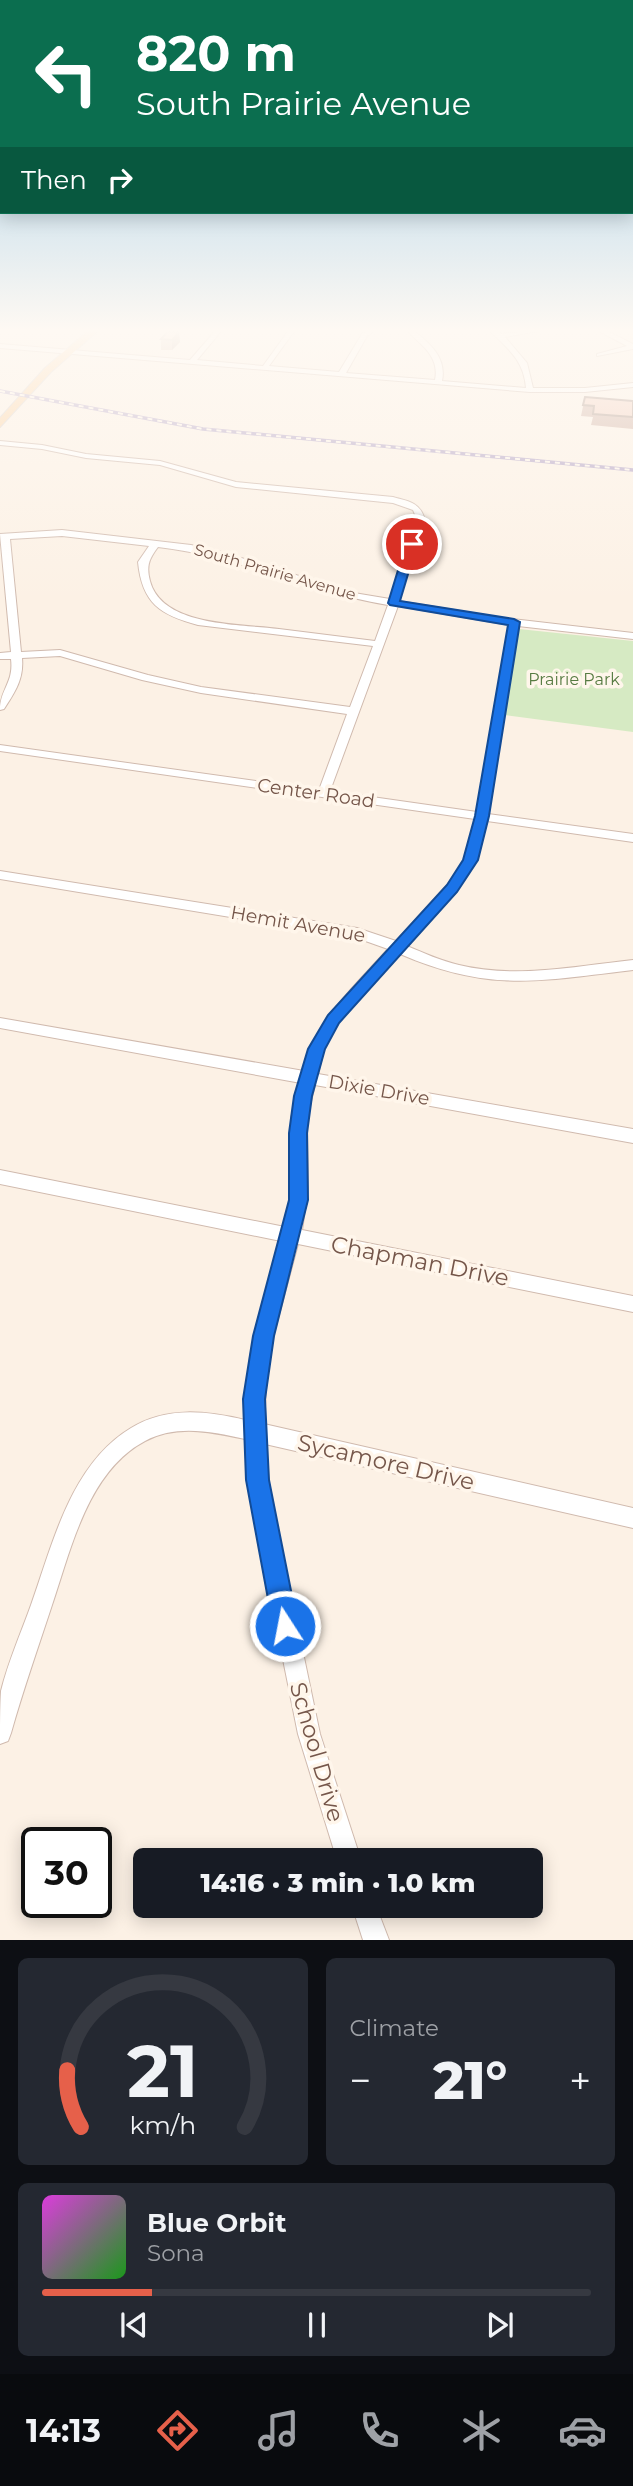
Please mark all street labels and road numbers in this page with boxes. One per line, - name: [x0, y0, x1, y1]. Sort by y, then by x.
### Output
- street label: South Prairie Avenue: [192, 540, 358, 604]
- street label: Center Road: [256, 773, 376, 813]
- street label: Hemit Avenue: [229, 901, 367, 947]
- street label: Dixie Drive: [327, 1070, 431, 1110]
- street label: Chapman Drive: [329, 1230, 511, 1292]
- street label: Sycamore Drive: [295, 1428, 477, 1496]
- street label: School Drive: [284, 1679, 350, 1825]

